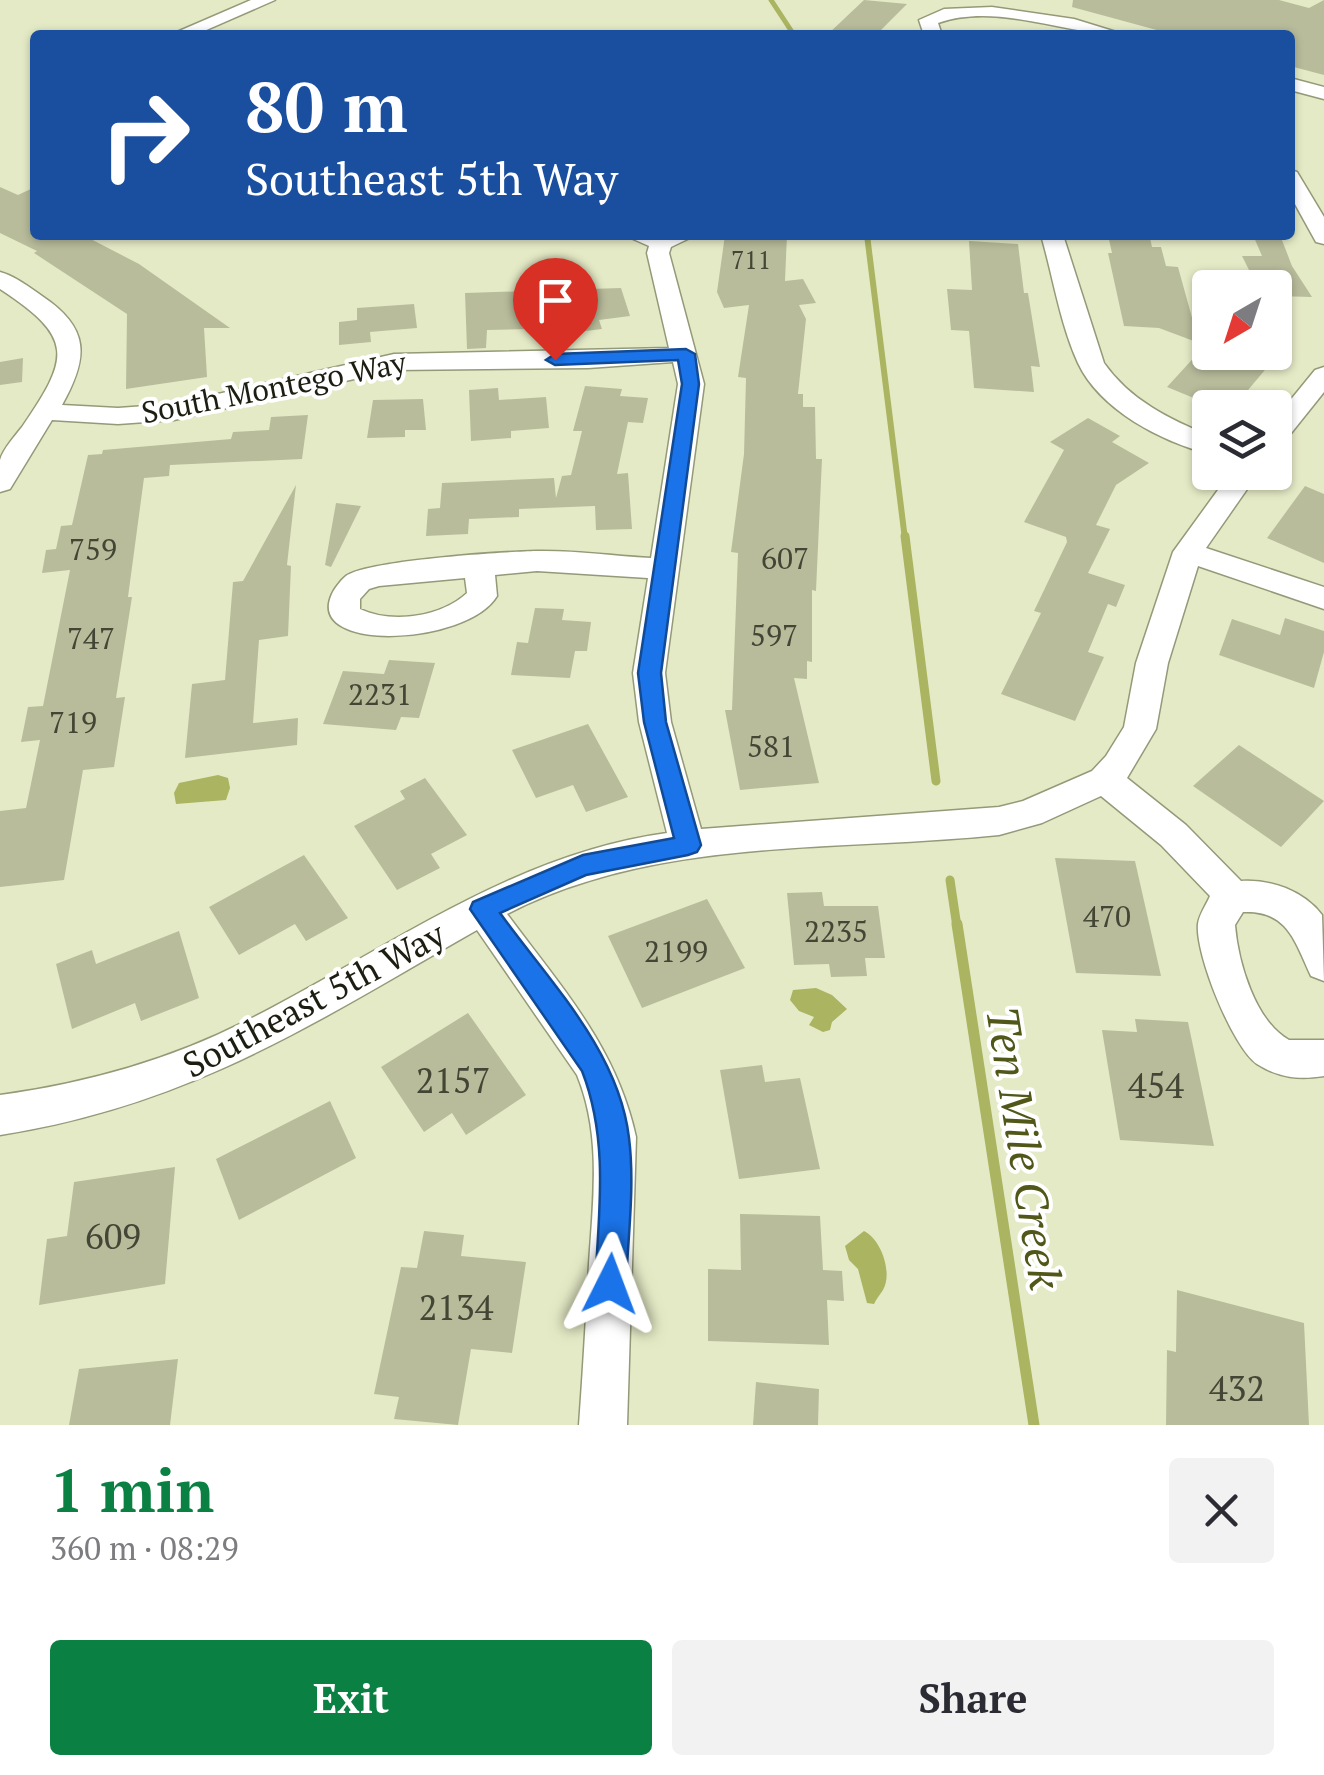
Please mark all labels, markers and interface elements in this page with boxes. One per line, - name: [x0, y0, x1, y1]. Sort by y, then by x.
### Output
- text: 80 m: [245, 59, 408, 152]
- icon: right: [80, 70, 210, 200]
- text: Southeast 5th Way: [245, 148, 618, 208]
- house number: 711: [731, 243, 771, 276]
- pin: [513, 258, 598, 361]
- north arrow: [1192, 270, 1292, 370]
- map controls: [1192, 270, 1292, 490]
- icon: arrive: [528, 273, 583, 328]
- street label: South Montego Way: [138, 342, 410, 432]
- button: layers: [1192, 390, 1292, 490]
- house number: 759: [69, 529, 117, 569]
- house number: 607: [761, 538, 809, 578]
- house number: 597: [750, 615, 798, 655]
- house number: 747: [67, 618, 115, 658]
- house number: 2231: [348, 674, 412, 714]
- house number: 719: [49, 702, 97, 742]
- house number: 581: [747, 726, 795, 766]
- house number: 470: [1083, 896, 1131, 936]
- street label: Southeast 5th Way: [175, 910, 454, 1088]
- house number: 2235: [804, 911, 868, 951]
- house number: 2199: [644, 931, 708, 971]
- water label: Ten Mile Creek: [973, 1002, 1077, 1294]
- house number: 2157: [416, 1057, 490, 1103]
- house number: 454: [1128, 1062, 1184, 1108]
- house number: 609: [85, 1213, 141, 1259]
- position arrow: [558, 1232, 662, 1336]
- house number: 2134: [419, 1284, 494, 1330]
- house number: 432: [1209, 1365, 1265, 1411]
- text: 1 min: [50, 1450, 214, 1529]
- button: close: [1169, 1458, 1274, 1563]
- text: 360 m · 08:29: [50, 1527, 238, 1569]
- button: Exit: [50, 1640, 652, 1755]
- button: Share: [672, 1640, 1274, 1755]

